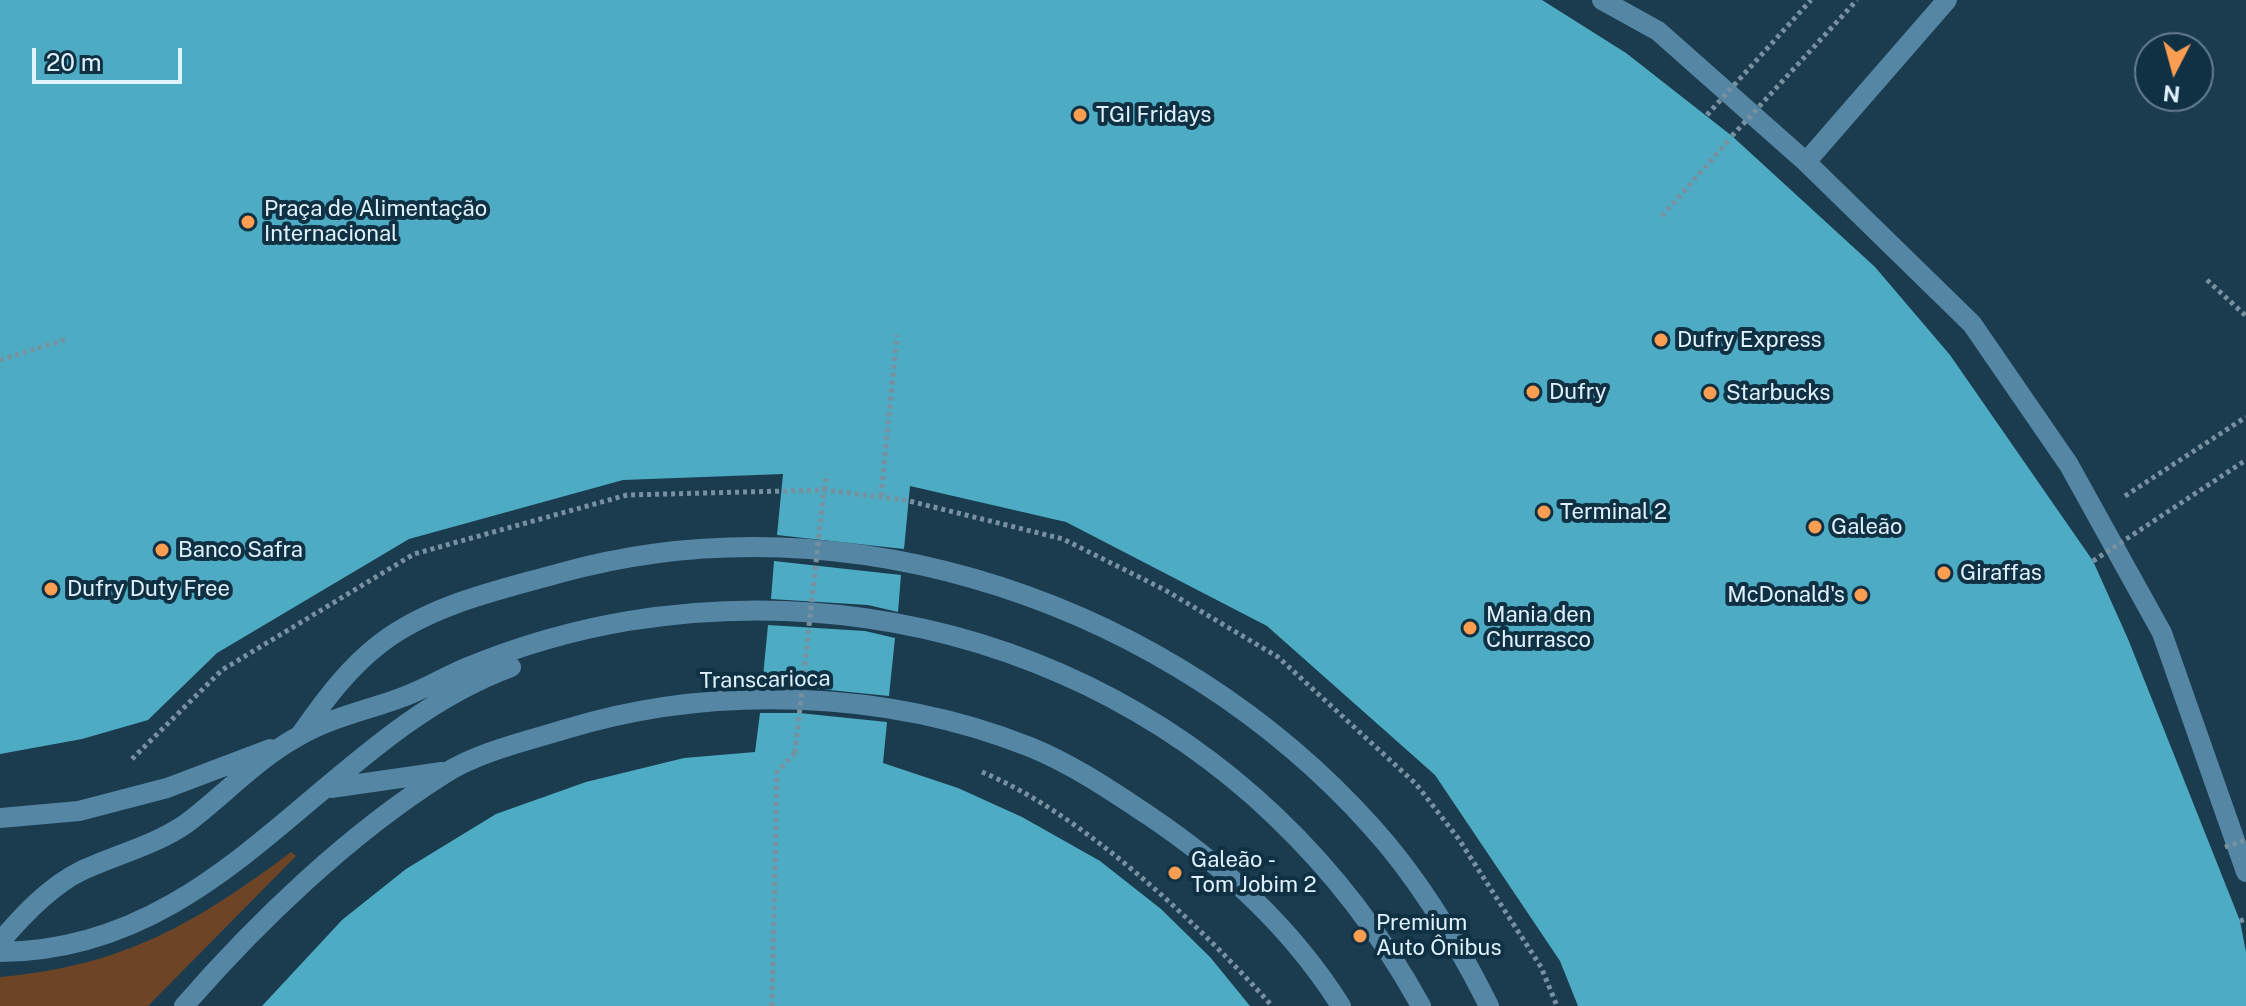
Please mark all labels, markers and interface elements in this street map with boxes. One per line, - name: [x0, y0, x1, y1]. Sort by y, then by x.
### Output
- scale bar: [36, 32, 186, 82]
- north arrow: [2134, 32, 2214, 112]
- text: 20 m: [46, 48, 102, 76]
- text: N: [2162, 80, 2182, 108]
- place label: TGI Fridays: [1096, 102, 1211, 128]
- marker: TGI Fridays: [1071, 106, 1089, 124]
- place label: Praça de Alimentação Internacional: [264, 196, 487, 248]
- marker: Praça de Alimentação Internacional: [239, 213, 257, 231]
- place label: Dufry Express: [1677, 327, 1822, 353]
- marker: Dufry Express: [1652, 331, 1670, 349]
- place label: Dufry: [1549, 379, 1606, 405]
- place label: Starbucks: [1726, 380, 1830, 406]
- marker: Dufry: [1524, 383, 1542, 401]
- marker: Starbucks: [1701, 384, 1719, 402]
- place label: Terminal 2: [1560, 499, 1667, 525]
- marker: Terminal 2: [1535, 503, 1553, 521]
- place label: Galeão: [1831, 514, 1902, 540]
- marker: Galeão: [1806, 518, 1824, 536]
- place label: Banco Safra: [178, 537, 303, 563]
- marker: Banco Safra: [153, 541, 171, 559]
- place label: Giraffas: [1960, 560, 2042, 586]
- marker: Giraffas: [1935, 564, 1953, 582]
- place label: Dufry Duty Free: [67, 576, 230, 602]
- marker: Dufry Duty Free: [42, 580, 60, 598]
- place label: McDonald's: [1727, 582, 1845, 608]
- marker: McDonald's: [1852, 586, 1870, 604]
- place label: Mania den Churrasco: [1486, 602, 1592, 654]
- marker: Mania den Churrasco: [1461, 619, 1479, 637]
- street label: Transcarioca: [699, 666, 831, 694]
- place label: Galeão - Tom Jobim 2: [1191, 847, 1317, 898]
- marker: Galeão - Tom Jobim 2: [1166, 864, 1184, 882]
- place label: Premium Auto Ônibus: [1376, 910, 1502, 962]
- marker: Premium Auto Ônibus: [1351, 927, 1369, 945]

